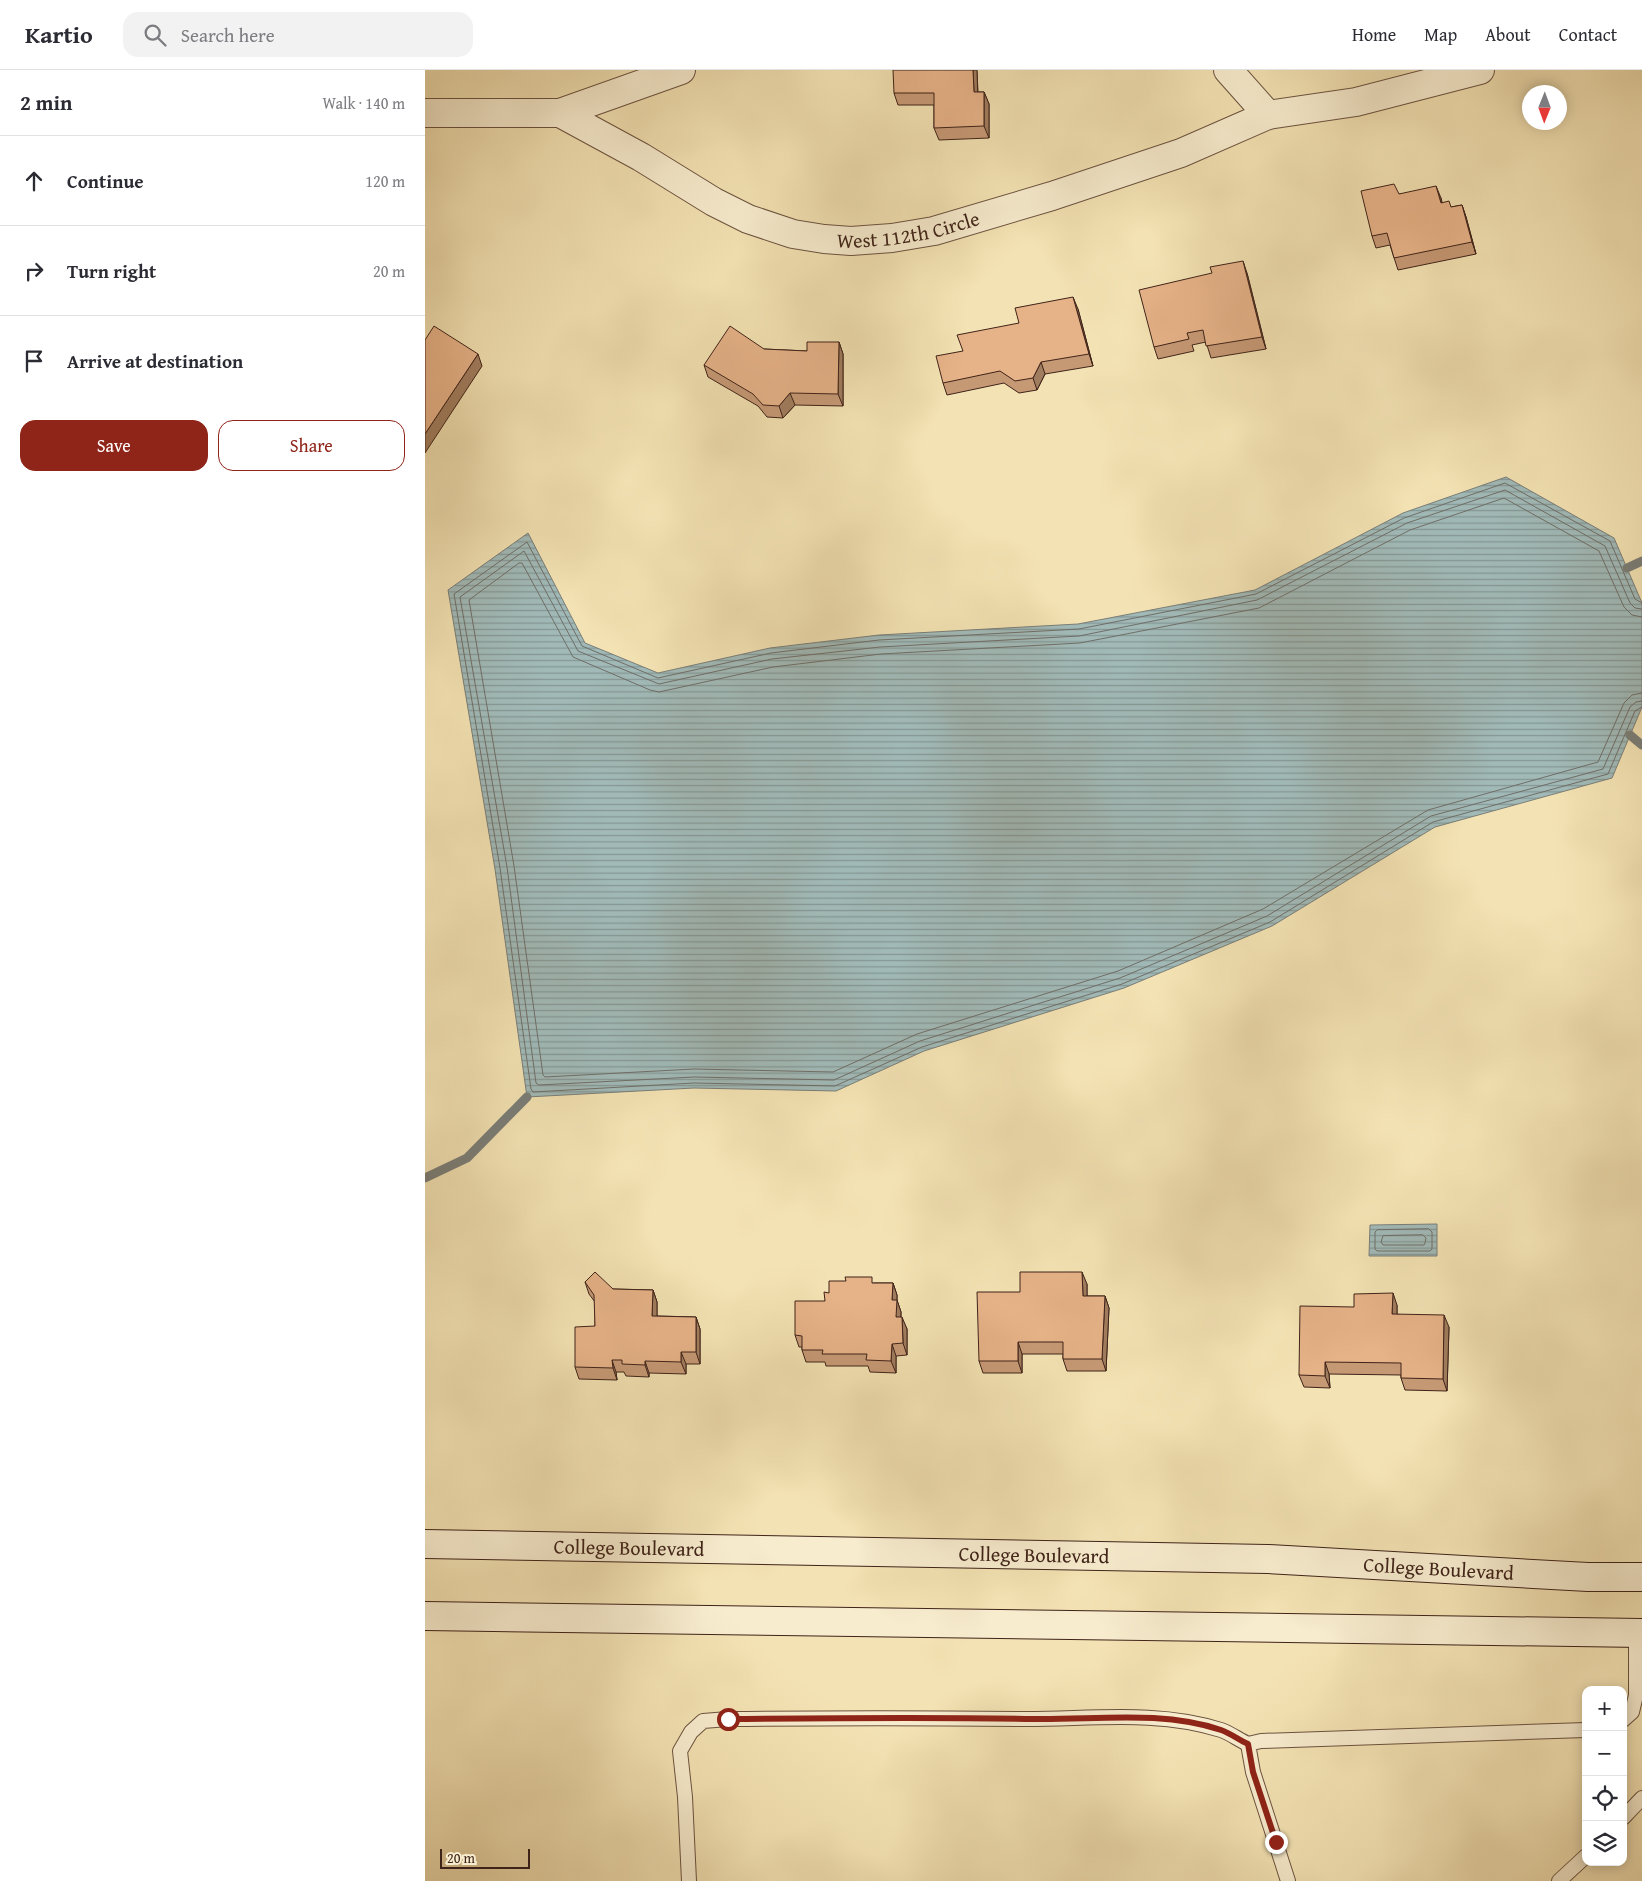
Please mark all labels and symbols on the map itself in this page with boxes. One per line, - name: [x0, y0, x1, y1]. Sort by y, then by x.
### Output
- north arrow: [1522, 85, 1567, 130]
- street label: West 112th Circle: [836, 203, 983, 255]
- street label: College Boulevard: [553, 1531, 705, 1563]
- street label: College Boulevard: [958, 1538, 1110, 1570]
- street label: College Boulevard: [1363, 1549, 1515, 1587]
- route start: [717, 1708, 740, 1731]
- route end: [1265, 1831, 1288, 1854]
- scale bar: [440, 1846, 530, 1869]

